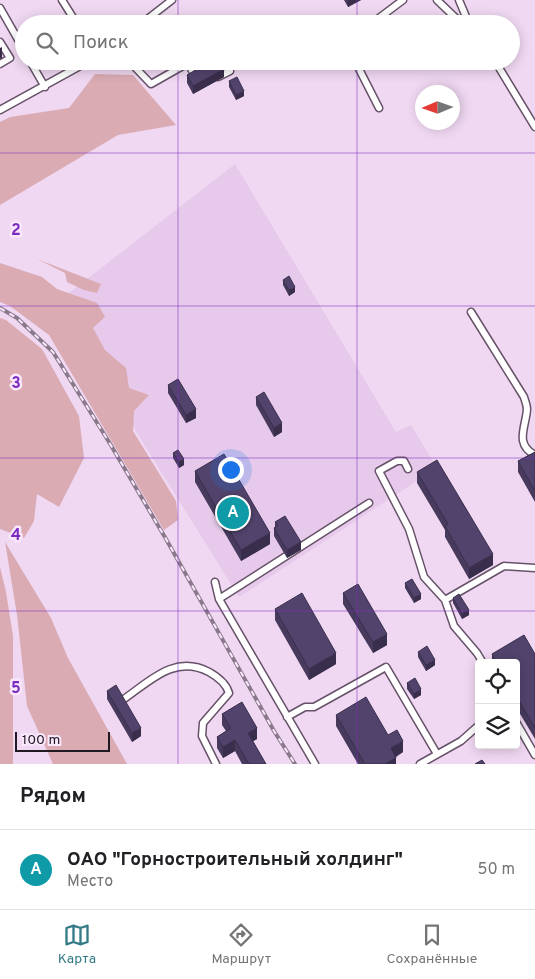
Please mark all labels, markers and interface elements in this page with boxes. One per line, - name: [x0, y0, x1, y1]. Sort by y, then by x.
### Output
- search box: [15, 15, 520, 70]
- icon: search: [33, 29, 61, 57]
- text: Поиск: [73, 31, 129, 55]
- north arrow: [415, 85, 460, 130]
- text: 2: [11, 221, 21, 241]
- text: 3: [11, 374, 21, 394]
- your location: [218, 457, 244, 483]
- pin: A: [217, 494, 249, 532]
- text: 4: [11, 526, 21, 546]
- map controls: [475, 659, 520, 749]
- button: locate: [475, 659, 520, 704]
- text: 5: [11, 679, 21, 699]
- button: layers: [475, 704, 520, 749]
- scale bar: [15, 729, 110, 752]
- text: 100 m: [22, 732, 60, 749]
- text: Рядом: [20, 783, 86, 810]
- text: ОАО "Горностроительный холдинг": [67, 848, 403, 872]
- text: A: [30, 860, 42, 880]
- text: 50 m: [478, 860, 515, 880]
- text: Место: [67, 872, 113, 892]
- tab: Карта: [58, 921, 96, 968]
- tab: Маршрут: [211, 921, 271, 968]
- tab: Сохранённые: [386, 921, 477, 968]

